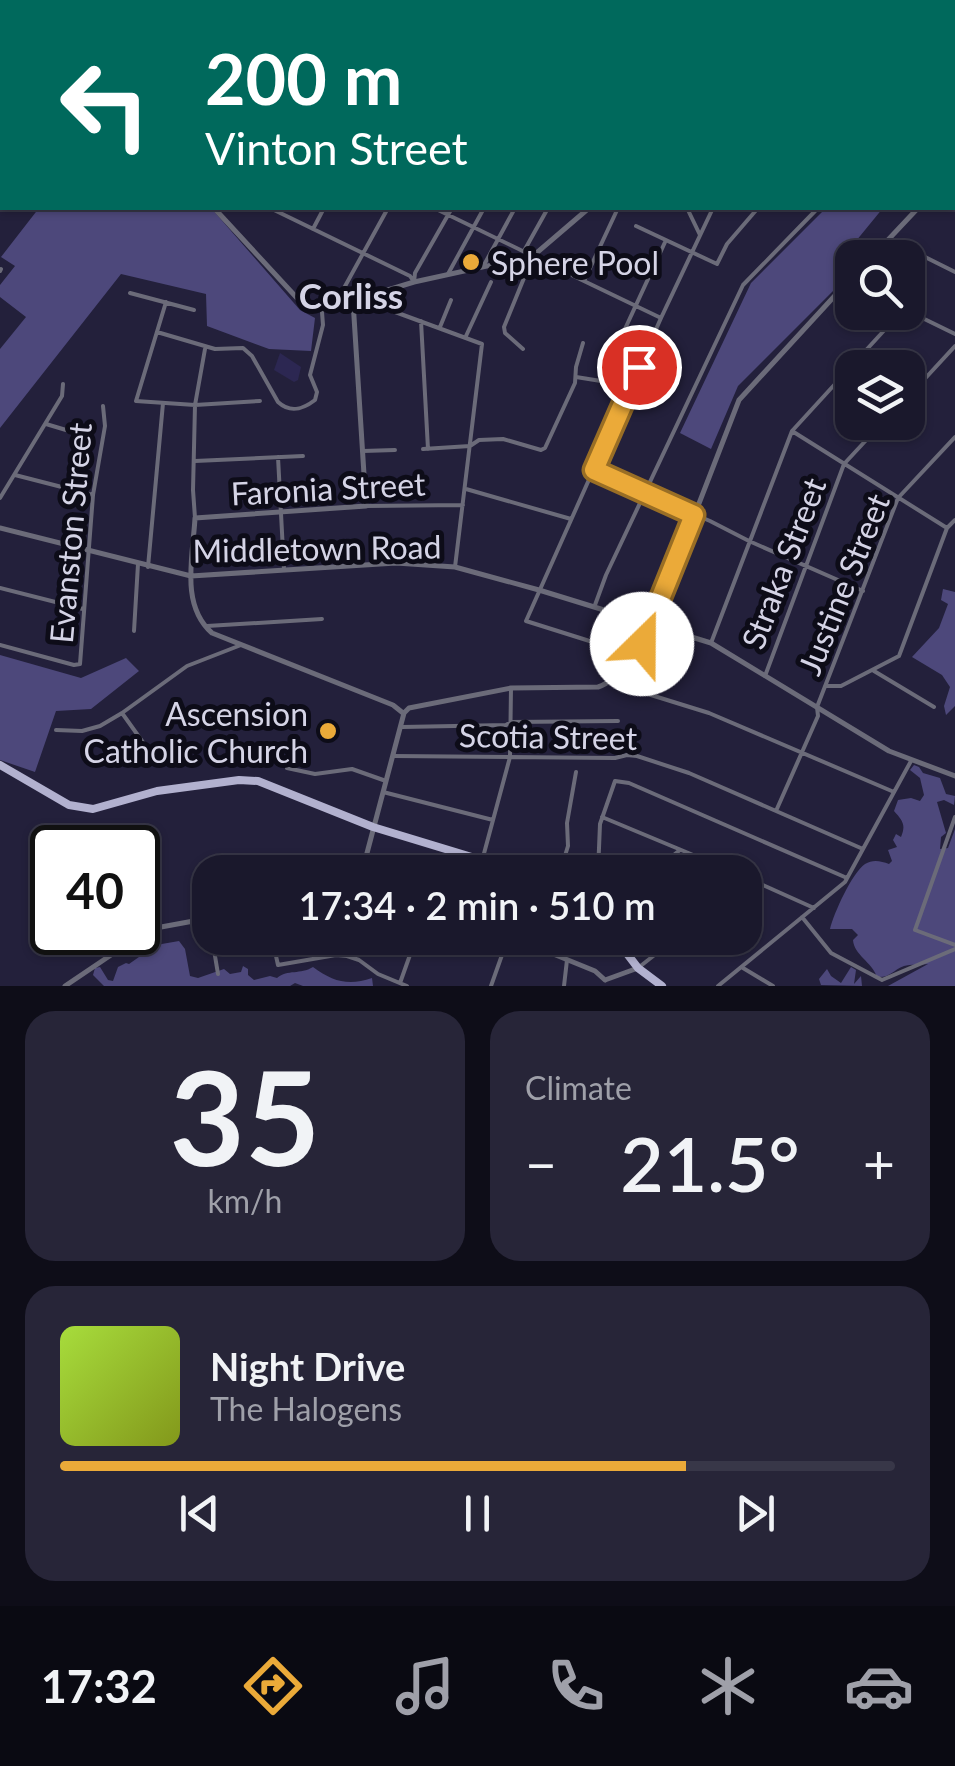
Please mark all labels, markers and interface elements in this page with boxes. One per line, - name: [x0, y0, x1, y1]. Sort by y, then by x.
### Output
- text: 200 m: [205, 36, 402, 120]
- icon: left: [40, 40, 170, 170]
- text: Vinton Street: [205, 121, 468, 175]
- map controls: [835, 240, 925, 440]
- button: search: [835, 240, 925, 330]
- place label: Sphere Pool: [491, 243, 659, 282]
- marker: Sphere Pool: [460, 251, 482, 273]
- district label: Corliss: [299, 274, 403, 316]
- pin: [597, 325, 682, 410]
- icon: arrive: [612, 340, 667, 395]
- button: layers: [835, 350, 925, 440]
- street label: Evanston Street: [41, 421, 99, 645]
- street label: Faronia Street: [230, 463, 427, 513]
- street label: Straka Street: [733, 471, 834, 654]
- street label: Justine Street: [789, 487, 897, 680]
- street label: Middletown Road: [192, 526, 442, 570]
- position arrow: [590, 592, 694, 696]
- place label: Ascension Catholic Church: [84, 694, 308, 770]
- street label: Scotia Street: [459, 715, 638, 757]
- marker: Ascension Catholic Church: [317, 720, 339, 742]
- speed limit sign: 40: [30, 825, 160, 955]
- text: 17:34 · 2 min · 510 m: [299, 882, 655, 928]
- text: 35: [170, 1038, 320, 1194]
- text: Climate: [525, 1068, 632, 1107]
- text: 21.5°: [620, 1118, 800, 1208]
- text: −: [525, 1130, 557, 1196]
- text: +: [863, 1130, 895, 1196]
- text: km/h: [208, 1181, 282, 1220]
- text: Night Drive: [210, 1343, 405, 1389]
- text: The Halogens: [210, 1389, 402, 1428]
- icon: previous: [172, 1486, 227, 1541]
- icon: pause: [450, 1486, 505, 1541]
- icon: next: [728, 1486, 783, 1541]
- icon: directions: [238, 1651, 308, 1721]
- icon: music: [390, 1651, 460, 1721]
- icon: phone: [541, 1651, 611, 1721]
- icon: climate: [693, 1651, 763, 1721]
- icon: car: [844, 1651, 914, 1721]
- text: 17:32: [41, 1659, 157, 1713]

